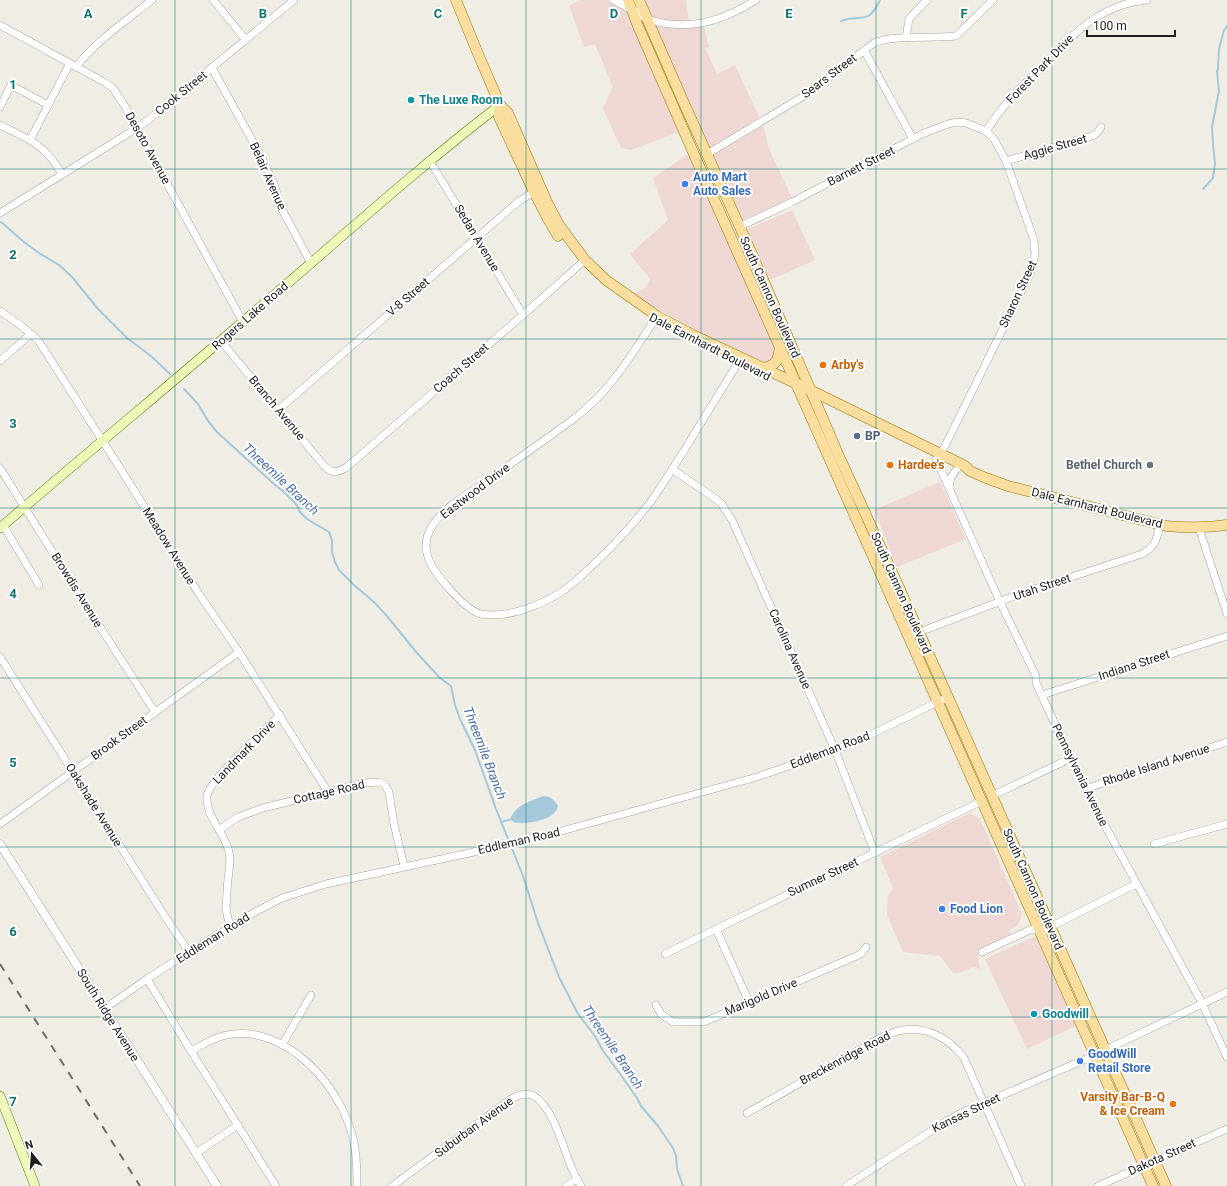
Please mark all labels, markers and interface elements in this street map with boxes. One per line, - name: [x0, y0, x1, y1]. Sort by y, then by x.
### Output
- text: A: [84, 6, 93, 21]
- text: B: [259, 6, 267, 21]
- text: C: [434, 6, 443, 21]
- text: D: [610, 6, 618, 21]
- text: E: [785, 6, 793, 21]
- text: F: [960, 6, 968, 21]
- scale bar: [1087, 12, 1175, 38]
- text: 100 m: [1093, 19, 1127, 33]
- street label: Forest Park Drive: [1003, 31, 1077, 107]
- street label: Sears Street: [799, 51, 859, 101]
- street label: Cook Street: [152, 68, 210, 118]
- text: 1: [9, 77, 17, 92]
- place label: The Luxe Room: [419, 93, 503, 107]
- marker: The Luxe Room: [406, 95, 416, 105]
- street label: Desoto Avenue: [122, 110, 174, 186]
- street label: Aggie Street: [1022, 131, 1088, 163]
- street label: Belair Avenue: [247, 140, 289, 212]
- street label: Barnett Street: [825, 143, 897, 189]
- place label: Auto Mart Auto Sales: [693, 170, 751, 198]
- marker: Auto Mart Auto Sales: [680, 179, 690, 189]
- street label: Sedan Avenue: [452, 202, 502, 274]
- street label: South Cannon Boulevard: [737, 234, 803, 360]
- text: 2: [9, 247, 17, 262]
- street label: Sharon Street: [996, 258, 1040, 330]
- street label: V-8 Street: [384, 275, 432, 319]
- street label: Rogers Lake Road: [209, 279, 291, 353]
- street label: Dale Earnhardt Boulevard: [647, 310, 773, 384]
- street label: Coach Street: [430, 340, 492, 396]
- place label: Arby's: [831, 358, 864, 372]
- marker: Arby's: [818, 360, 828, 370]
- street label: Branch Avenue: [246, 373, 308, 443]
- text: 3: [9, 416, 17, 431]
- place label: BP: [865, 429, 881, 443]
- marker: BP: [852, 431, 862, 441]
- water label: Threemile Branch: [240, 440, 322, 518]
- place label: Hardee's: [898, 458, 944, 472]
- place label: Bethel Church: [1066, 458, 1142, 472]
- street label: Eastwood Drive: [438, 460, 512, 522]
- marker: Hardee's: [885, 460, 895, 470]
- marker: Bethel Church: [1145, 460, 1155, 470]
- street label: Dale Earnhardt Boulevard: [1030, 485, 1164, 531]
- street label: Meadow Avenue: [140, 505, 198, 587]
- street label: South Cannon Boulevard: [868, 530, 934, 656]
- street label: Browdis Avenue: [48, 550, 106, 630]
- street label: Utah Street: [1012, 571, 1072, 603]
- text: 4: [9, 586, 17, 601]
- street label: Carolina Avenue: [766, 607, 814, 691]
- street label: Indiana Street: [1097, 647, 1171, 683]
- water label: Threemile Branch: [460, 704, 510, 802]
- street label: Brook Street: [88, 713, 150, 763]
- street label: Landmark Drive: [210, 717, 278, 787]
- street label: Pennsylvania Avenue: [1049, 721, 1111, 829]
- street label: Eddleman Road: [788, 728, 872, 772]
- street label: Rhode Island Avenue: [1101, 741, 1211, 789]
- text: 5: [9, 755, 17, 770]
- street label: Oakshade Avenue: [63, 761, 125, 849]
- street label: Cottage Road: [292, 777, 366, 807]
- street label: Eddleman Road: [477, 825, 561, 857]
- street label: South Cannon Boulevard: [1000, 826, 1066, 952]
- street label: Sumner Street: [786, 855, 860, 899]
- place label: Food Lion: [950, 902, 1003, 916]
- marker: Food Lion: [937, 904, 947, 914]
- street label: Eddleman Road: [174, 910, 252, 966]
- text: 6: [9, 924, 17, 939]
- street label: South Ridge Avenue: [74, 966, 142, 1064]
- street label: Marigold Drive: [723, 975, 799, 1019]
- water label: Threemile Branch: [579, 1002, 647, 1092]
- place label: Goodwill: [1042, 1007, 1089, 1021]
- marker: Goodwill: [1029, 1009, 1039, 1019]
- street label: Breckenridge Road: [797, 1028, 893, 1088]
- place label: GoodWill Retail Store: [1088, 1047, 1151, 1075]
- marker: GoodWill Retail Store: [1075, 1056, 1085, 1066]
- street label: Kansas Street: [930, 1090, 1002, 1136]
- place label: Varsity Bar-B-Q & Ice Cream: [1080, 1090, 1165, 1118]
- text: 7: [9, 1094, 17, 1109]
- street label: Suburban Avenue: [432, 1094, 516, 1160]
- marker: Varsity Bar-B-Q & Ice Cream: [1168, 1099, 1178, 1109]
- north arrow: [12, 1134, 52, 1174]
- street label: Dakota Street: [1126, 1136, 1198, 1178]
- text: N: [24, 1137, 35, 1152]

